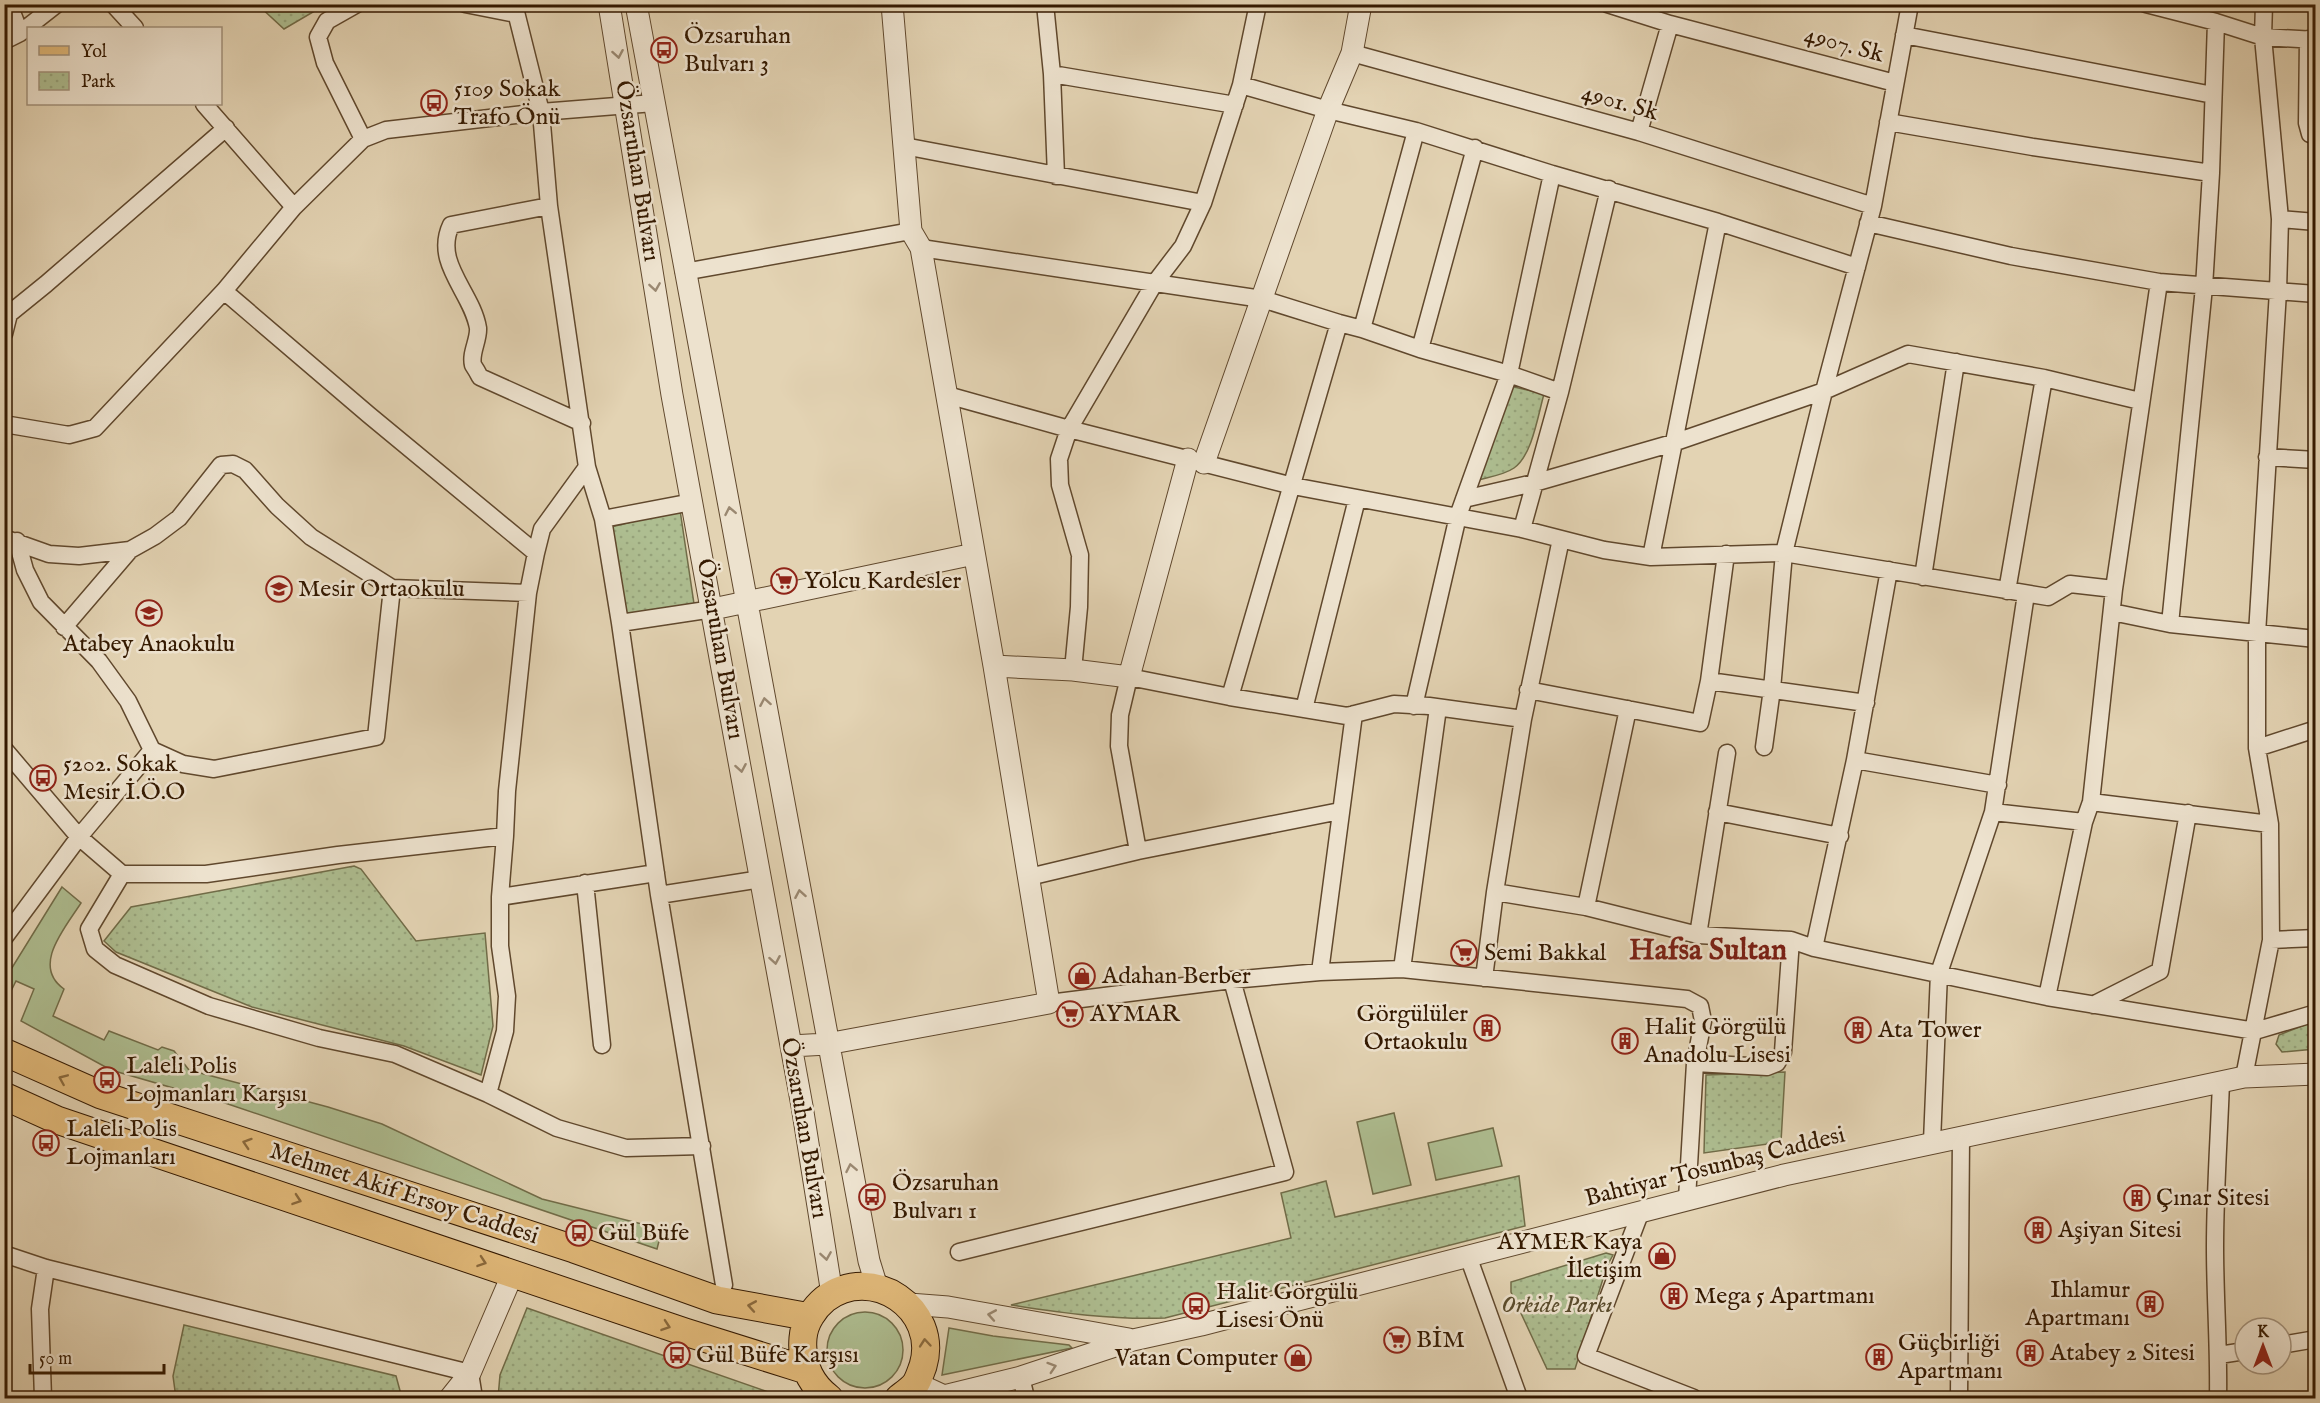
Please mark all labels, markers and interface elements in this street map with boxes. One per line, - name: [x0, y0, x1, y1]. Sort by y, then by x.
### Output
- street label: 4907. Sk: [1801, 20, 1887, 70]
- place label: Özsaruhan Bulvarı 3: [684, 21, 791, 80]
- legend: [27, 27, 222, 105]
- bus stop icon: Özsaruhan Bulvarı 3: [649, 35, 679, 65]
- text: Yol: [81, 41, 107, 64]
- one-way arrow: [611, 49, 624, 59]
- text: Park: [81, 71, 116, 94]
- place label: 5109 Sokak Trafo Önü: [454, 74, 561, 133]
- street label: 4901. Sk: [1578, 77, 1662, 129]
- street label: Özsaruhan Bulvarı: [607, 78, 667, 264]
- bus stop icon: 5109 Sokak Trafo Önü: [419, 88, 449, 118]
- one-way arrow: [648, 281, 661, 291]
- one-way arrow: [724, 506, 737, 516]
- street label: Özsaruhan Bulvarı: [689, 556, 751, 742]
- supermarket icon: Yolcu Kardesler: [769, 566, 799, 596]
- place label: Yolcu Kardesler: [804, 566, 961, 597]
- school or university icon: Mesir Ortaokulu: [264, 574, 294, 604]
- place label: Mesir Ortaokulu: [298, 574, 465, 605]
- school or university icon: Atabey Anaokulu: [134, 598, 164, 628]
- place label: Atabey Anaokulu: [62, 629, 235, 660]
- one-way arrow: [760, 698, 772, 707]
- place label: 5202. Sokak Mesir İ.Ö.O: [63, 749, 185, 808]
- bus stop icon: 5202. Sokak Mesir İ.Ö.O: [28, 763, 58, 793]
- one-way arrow: [734, 763, 747, 773]
- one-way arrow: [794, 889, 807, 899]
- district label: Hafsa Sultan: [1629, 932, 1787, 970]
- supermarket icon: Semi Bakkal: [1449, 938, 1479, 968]
- place label: Semi Bakkal: [1484, 938, 1607, 969]
- one-way arrow: [769, 955, 781, 965]
- shop icon: Adahan Berber: [1067, 961, 1097, 991]
- place label: Adahan Berber: [1101, 961, 1251, 992]
- supermarket icon: AYMAR: [1055, 999, 1085, 1029]
- place label: AYMAR: [1089, 999, 1180, 1030]
- place label: Görgülüler Ortaokulu: [1357, 999, 1468, 1058]
- place label: Halit Görgülü Anadolu Lisesi: [1643, 1012, 1791, 1071]
- building icon: Görgülüler Ortaokulu: [1472, 1013, 1502, 1043]
- building icon: Ata Tower: [1843, 1015, 1873, 1045]
- place label: Ata Tower: [1877, 1015, 1982, 1046]
- building icon: Halit Görgülü Anadolu Lisesi: [1610, 1026, 1640, 1056]
- street label: Özsaruhan Bulvarı: [773, 1035, 835, 1221]
- place label: Laleli Polis Lojmanları Karşısı: [126, 1051, 307, 1110]
- bus stop icon: Laleli Polis Lojmanları Karşısı: [92, 1065, 122, 1095]
- one-way arrow: [59, 1074, 70, 1086]
- place label: Laleli Polis Lojmanları: [66, 1114, 177, 1173]
- street label: Bahtiyar Tosunbaş Caddesi: [1582, 1120, 1848, 1214]
- bus stop icon: Laleli Polis Lojmanları: [31, 1128, 61, 1158]
- street label: Mehmet Akif Ersoy Caddesi: [265, 1136, 543, 1252]
- one-way arrow: [242, 1138, 253, 1150]
- one-way arrow: [845, 1164, 858, 1174]
- place label: Özsaruhan Bulvarı 1: [892, 1168, 999, 1227]
- bus stop icon: Özsaruhan Bulvarı 1: [857, 1182, 887, 1212]
- building icon: Çınar Sitesi: [2122, 1183, 2152, 1213]
- place label: Çınar Sitesi: [2156, 1183, 2270, 1214]
- one-way arrow: [291, 1193, 302, 1206]
- building icon: Aşiyan Sitesi: [2023, 1215, 2053, 1245]
- place label: Aşiyan Sitesi: [2057, 1215, 2182, 1246]
- bus stop icon: Gül Büfe: [564, 1218, 594, 1248]
- place label: Gül Büfe: [598, 1218, 689, 1249]
- place label: AYMER Kaya İletişim: [1496, 1227, 1643, 1286]
- shop icon: AYMER Kaya İletişim: [1647, 1241, 1677, 1271]
- one-way arrow: [819, 1250, 832, 1260]
- one-way arrow: [476, 1255, 487, 1268]
- place label: Ihlamur Apartmanı: [2024, 1275, 2130, 1334]
- place label: Halit Görgülü Lisesi Önü: [1216, 1277, 1359, 1336]
- building icon: Mega 5 Apartmanı: [1659, 1281, 1689, 1311]
- place label: Mega 5 Apartmanı: [1694, 1281, 1875, 1312]
- building icon: Ihlamur Apartmanı: [2135, 1289, 2165, 1319]
- park label: Orkide Parkı: [1501, 1290, 1613, 1321]
- bus stop icon: Halit Görgülü Lisesi Önü: [1181, 1291, 1211, 1321]
- one-way arrow: [747, 1300, 757, 1313]
- one-way arrow: [988, 1309, 998, 1322]
- north arrow: [2233, 1316, 2293, 1376]
- one-way arrow: [660, 1318, 671, 1331]
- text: K: [2257, 1323, 2270, 1343]
- supermarket icon: BİM: [1382, 1325, 1412, 1355]
- place label: BİM: [1416, 1325, 1465, 1356]
- place label: Güçbirliği Apartmanı: [1897, 1328, 2003, 1387]
- scale bar: [30, 1337, 164, 1375]
- one-way arrow: [919, 1338, 932, 1347]
- building icon: Atabey 2 Sitesi: [2015, 1338, 2045, 1368]
- place label: Atabey 2 Sitesi: [2049, 1338, 2195, 1369]
- bus stop icon: Gül Büfe Karşısı: [662, 1340, 692, 1370]
- place label: Gül Büfe Karşısı: [696, 1340, 859, 1371]
- building icon: Güçbirliği Apartmanı: [1864, 1342, 1894, 1372]
- place label: Vatan Computer: [1114, 1343, 1278, 1374]
- shop icon: Vatan Computer: [1283, 1343, 1313, 1373]
- text: 50 m: [39, 1348, 72, 1371]
- one-way arrow: [1046, 1362, 1057, 1374]

